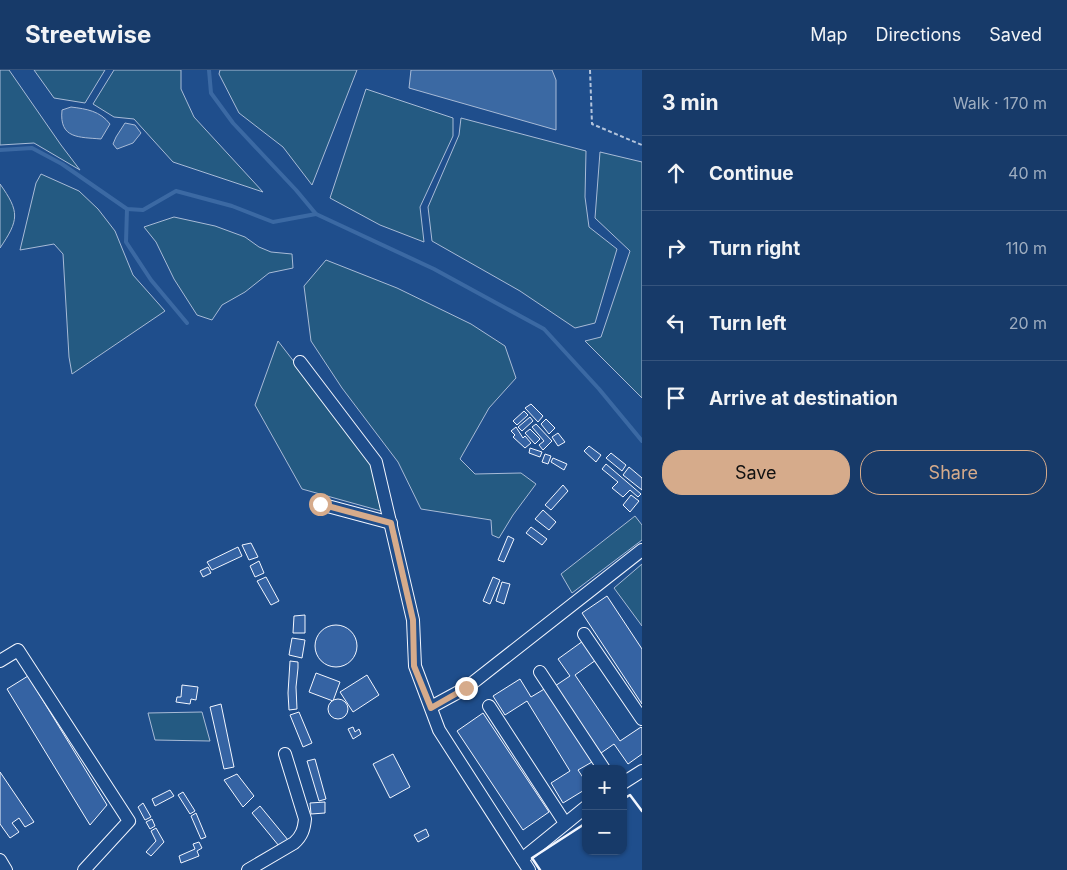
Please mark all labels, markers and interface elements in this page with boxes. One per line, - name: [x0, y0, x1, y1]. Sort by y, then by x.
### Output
- text: Streetwise: [25, 20, 151, 49]
- text: Map: [810, 24, 848, 45]
- text: Directions: [876, 24, 961, 45]
- text: Saved: [989, 24, 1042, 45]
- text: 3 min: [662, 90, 718, 115]
- text: Walk · 170 m: [953, 93, 1047, 113]
- icon: ahead: [662, 159, 690, 187]
- text: Continue: [709, 162, 794, 185]
- text: 40 m: [1008, 163, 1047, 183]
- icon: right: [662, 234, 690, 262]
- text: Turn right: [709, 237, 800, 260]
- text: 110 m: [1005, 238, 1047, 258]
- icon: left: [662, 309, 690, 337]
- text: Turn left: [709, 312, 787, 335]
- text: 20 m: [1009, 313, 1047, 333]
- icon: arrive: [662, 384, 690, 412]
- text: Arrive at destination: [709, 387, 898, 410]
- button: Save: [662, 450, 850, 495]
- button: Share: [860, 450, 1047, 495]
- route start: [309, 493, 332, 516]
- route end: [455, 677, 478, 700]
- map controls: [582, 765, 627, 855]
- button: +: [582, 765, 627, 810]
- button: −: [582, 810, 627, 855]

